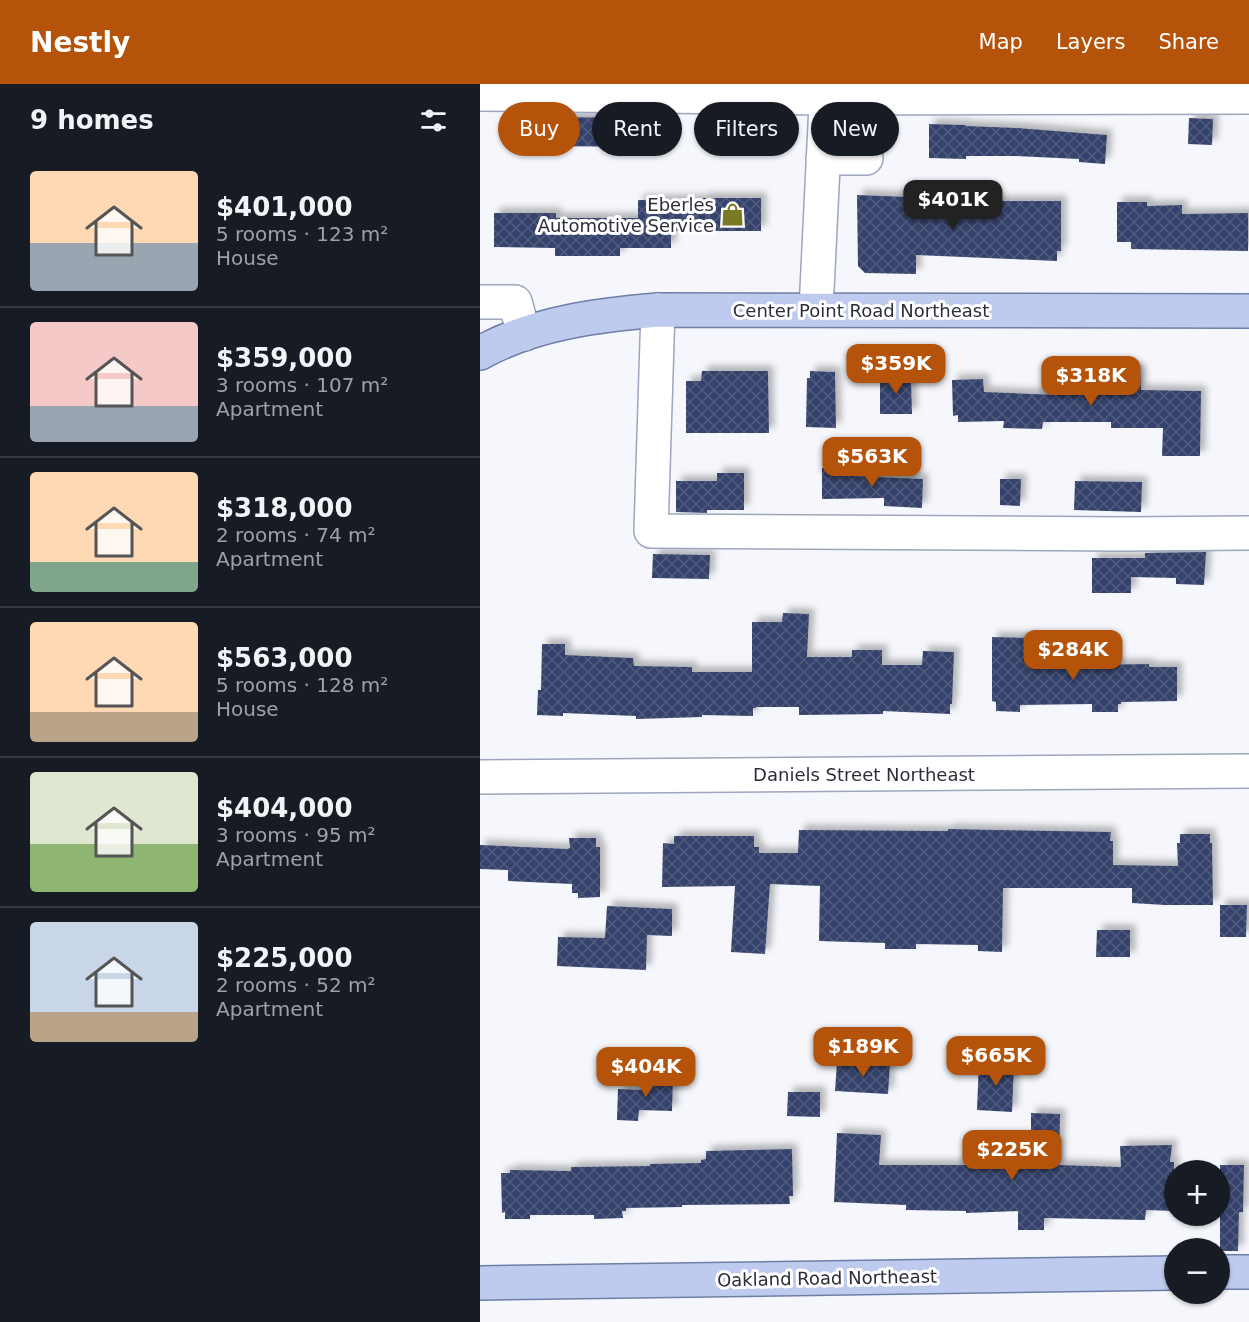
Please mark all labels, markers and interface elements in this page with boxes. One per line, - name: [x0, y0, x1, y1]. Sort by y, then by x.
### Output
- text: Nestly: [30, 26, 130, 59]
- text: Map: [979, 30, 1023, 54]
- text: Layers: [1056, 30, 1125, 54]
- text: Share: [1158, 30, 1219, 54]
- chip: Buy: [498, 102, 580, 156]
- chip: Rent: [592, 102, 682, 156]
- chip: Filters: [694, 102, 799, 156]
- chip: New: [811, 102, 899, 156]
- icon: filters: [417, 104, 450, 137]
- text: 9 homes: [30, 105, 154, 135]
- pin: $401K: [911, 180, 995, 231]
- text: $401K: [917, 187, 989, 211]
- text: $401,000: [216, 192, 353, 222]
- place label: Eberles Automotive Service: [538, 194, 714, 236]
- icon: home: [78, 195, 150, 267]
- shop icon: Eberles Automotive Service: [719, 201, 745, 227]
- text: 5 rooms · 123 m²: [216, 222, 388, 246]
- text: House: [216, 246, 279, 270]
- street label: Center Point Road Northeast: [733, 300, 989, 321]
- text: $359,000: [216, 343, 353, 373]
- pin: $359K: [854, 344, 938, 395]
- icon: home: [78, 346, 150, 418]
- text: $359K: [860, 351, 932, 375]
- pin: $318K: [1049, 356, 1133, 407]
- text: $318K: [1055, 363, 1127, 387]
- text: 3 rooms · 107 m²: [216, 373, 388, 397]
- text: Apartment: [216, 397, 323, 421]
- pin: $563K: [830, 437, 914, 488]
- text: $563K: [836, 444, 908, 468]
- text: $318,000: [216, 493, 353, 523]
- icon: home: [78, 496, 150, 568]
- text: 2 rooms · 74 m²: [216, 523, 376, 547]
- text: Apartment: [216, 547, 323, 571]
- pin: $284K: [1031, 630, 1115, 681]
- text: $284K: [1037, 637, 1109, 661]
- text: $563,000: [216, 643, 353, 673]
- icon: home: [78, 646, 150, 718]
- text: 5 rooms · 128 m²: [216, 673, 388, 697]
- text: House: [216, 697, 279, 721]
- street label: Daniels Street Northeast: [753, 764, 975, 785]
- text: $404,000: [216, 793, 353, 823]
- icon: home: [78, 796, 150, 868]
- text: 3 rooms · 95 m²: [216, 823, 376, 847]
- text: Apartment: [216, 847, 323, 871]
- text: $225,000: [216, 943, 353, 973]
- icon: home: [78, 946, 150, 1018]
- text: 2 rooms · 52 m²: [216, 973, 376, 997]
- text: Apartment: [216, 997, 323, 1021]
- pin: $189K: [821, 1027, 905, 1078]
- text: $189K: [827, 1034, 899, 1058]
- pin: $665K: [954, 1036, 1038, 1087]
- text: $665K: [960, 1043, 1032, 1067]
- pin: $404K: [604, 1047, 688, 1098]
- text: $404K: [610, 1054, 682, 1078]
- pin: $225K: [970, 1130, 1054, 1181]
- text: $225K: [976, 1137, 1048, 1161]
- map controls: [1164, 1160, 1230, 1304]
- button: +: [1164, 1160, 1230, 1226]
- button: −: [1164, 1238, 1230, 1304]
- street label: Oakland Road Northeast: [717, 1266, 937, 1290]

